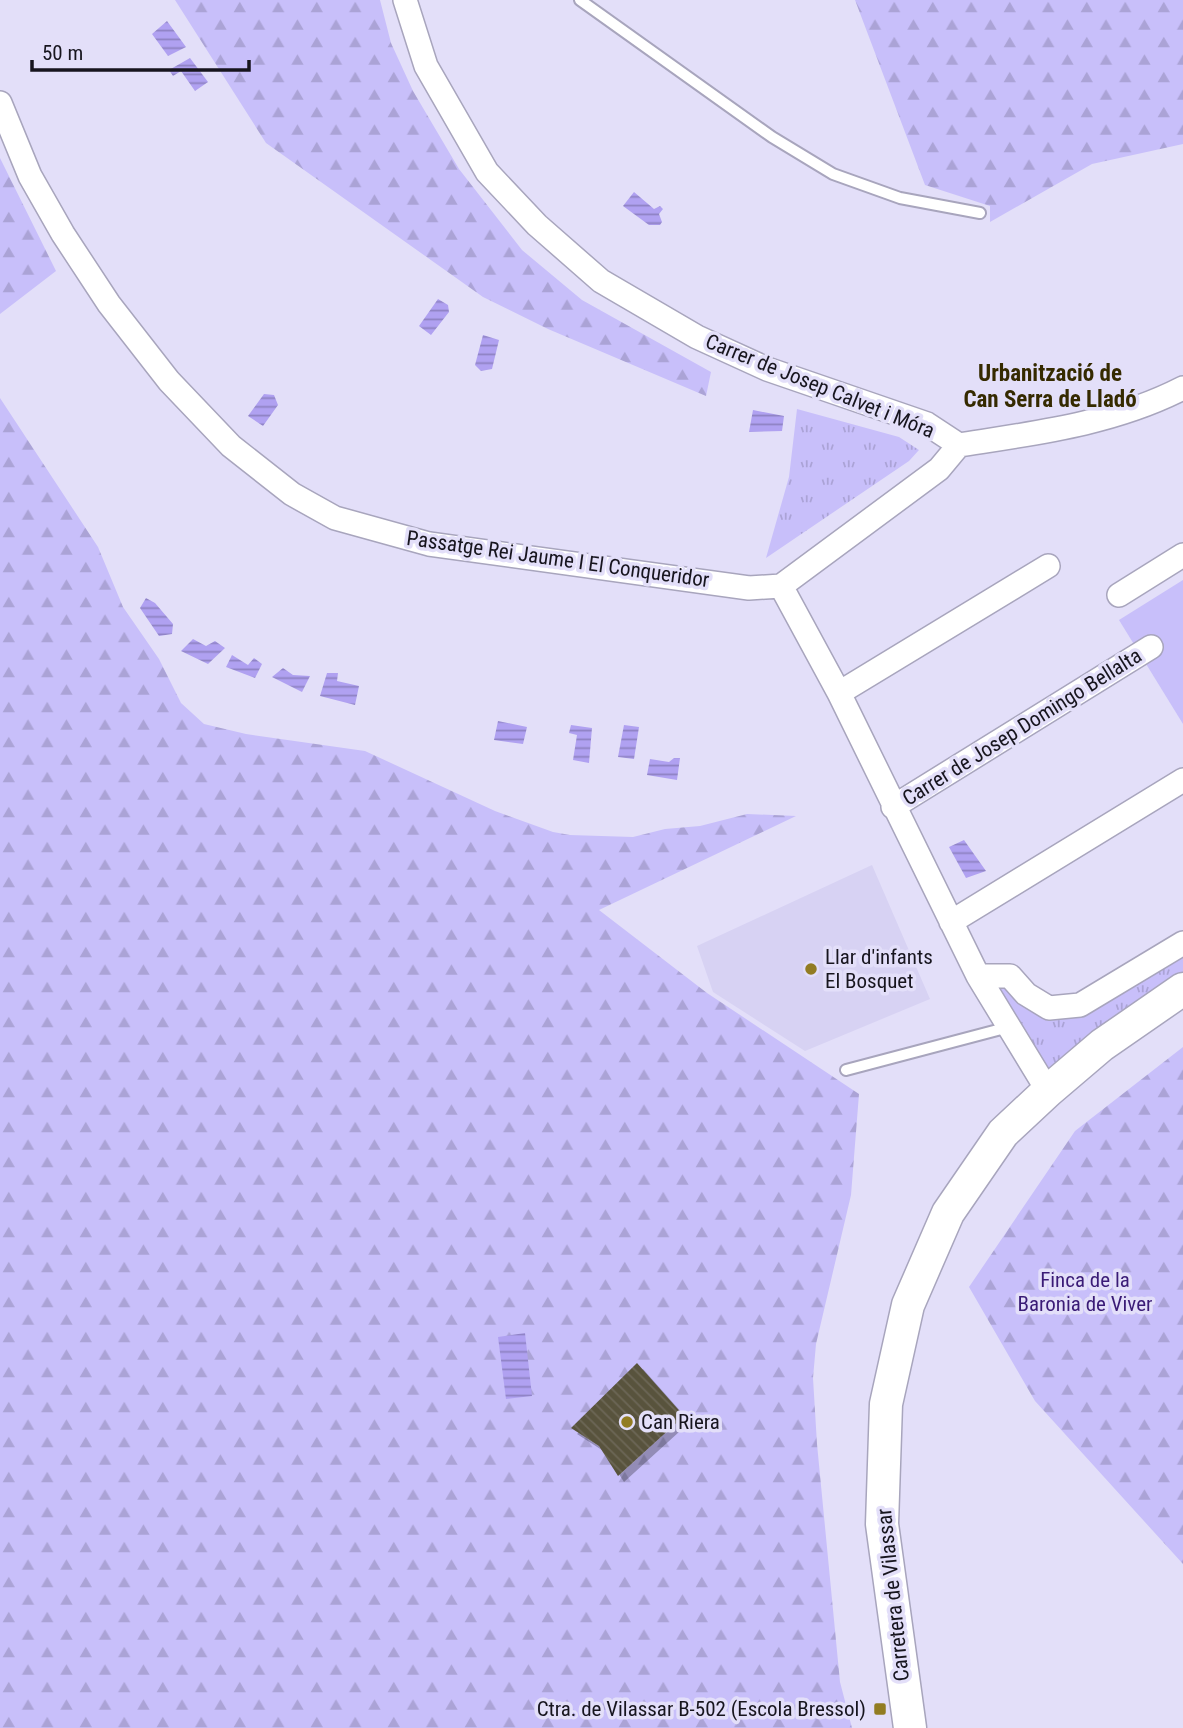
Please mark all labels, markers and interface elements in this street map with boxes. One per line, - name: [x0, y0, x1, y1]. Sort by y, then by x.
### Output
- scale bar: [32, 28, 248, 72]
- text: 50 m: [42, 41, 83, 65]
- street label: Carrer de Josep Calvet i Móra: [702, 329, 938, 443]
- district label: Urbanització de Can Serra de Lladó: [963, 360, 1137, 413]
- street label: Passatge Rei Jaume I El Conqueridor: [405, 526, 711, 592]
- street label: Carrer de Josep Domingo Bellalta: [898, 643, 1146, 811]
- place label: Llar d'infants El Bosquet: [825, 945, 933, 993]
- marker: Llar d'infants El Bosquet: [803, 961, 819, 977]
- park label: Finca de la Baronia de Viver: [1018, 1268, 1152, 1316]
- place label: Can Riera: [641, 1410, 720, 1434]
- marker: Can Riera: [619, 1414, 635, 1430]
- street label: Carretera de Vilassar: [872, 1507, 914, 1683]
- place label: Ctra. de Vilassar B-502 (Escola Bressol): [537, 1697, 866, 1721]
- marker: Ctra. de Vilassar B-502 (Escola Bressol): [872, 1701, 888, 1717]

